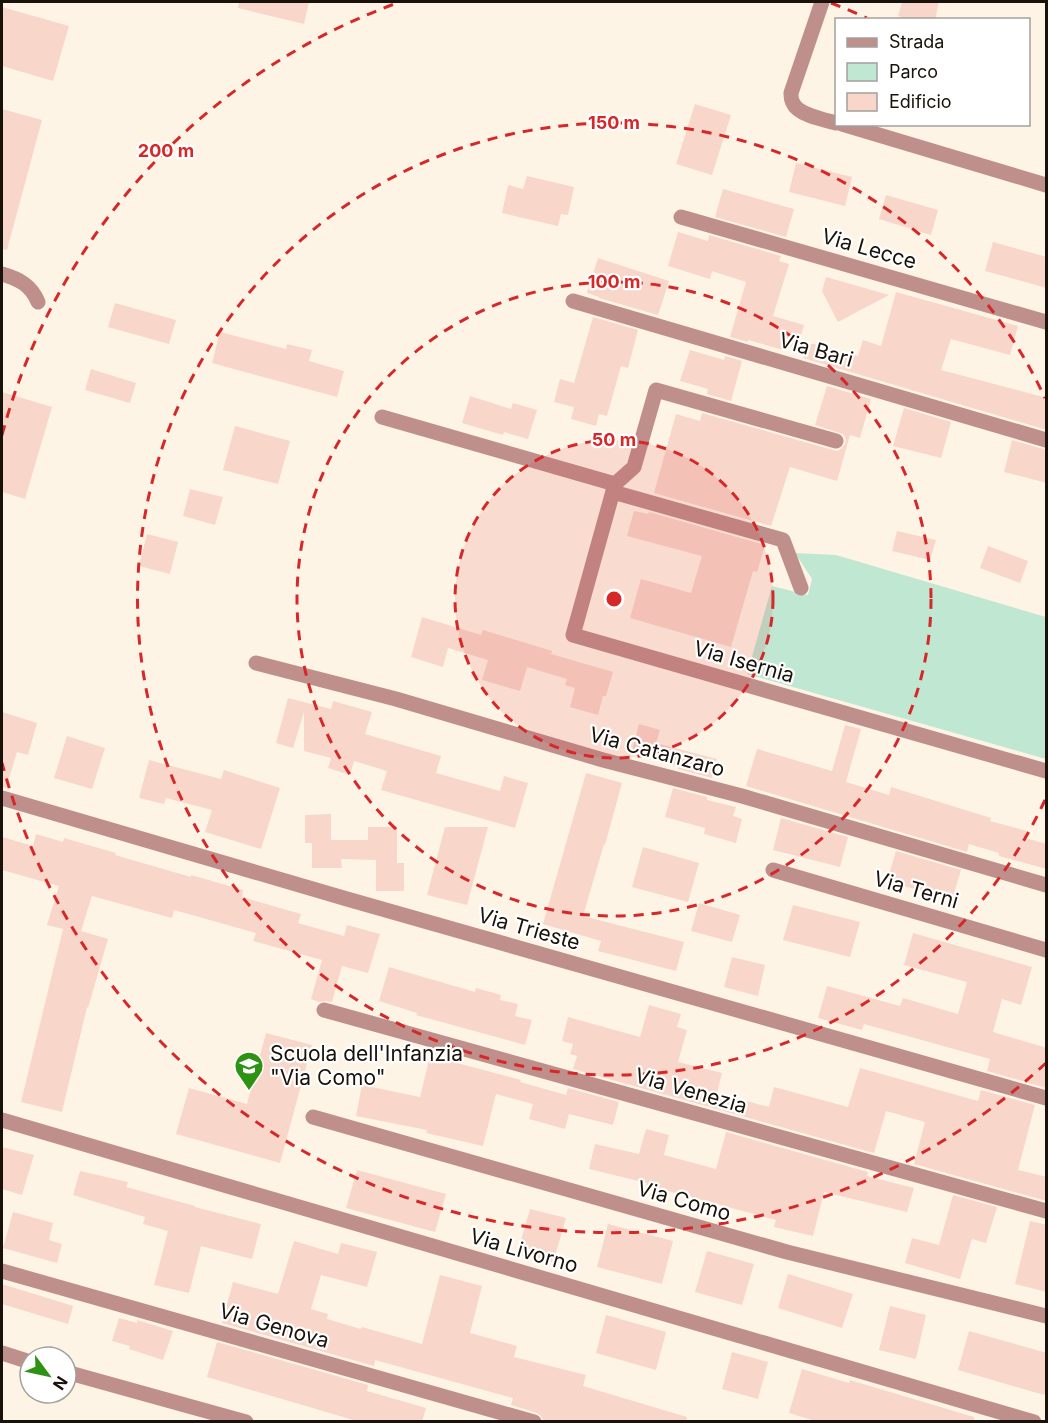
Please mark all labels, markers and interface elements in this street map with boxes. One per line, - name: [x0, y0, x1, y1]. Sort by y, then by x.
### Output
- legend: [835, 18, 1030, 126]
- text: Strada: [889, 31, 944, 52]
- text: Parco: [889, 61, 938, 82]
- text: Edificio: [889, 91, 952, 112]
- text: 150 m: [588, 112, 640, 133]
- text: 200 m: [138, 140, 194, 161]
- street label: Via Lecce: [819, 223, 920, 274]
- text: 100 m: [588, 271, 640, 292]
- street label: Via Bari: [776, 327, 856, 372]
- text: 50 m: [592, 429, 636, 450]
- centre of rings: [604, 589, 624, 609]
- street label: Via Isernia: [691, 635, 797, 688]
- street label: Via Catanzaro: [587, 721, 728, 782]
- street label: Via Terni: [871, 865, 961, 914]
- street label: Via Trieste: [475, 902, 583, 955]
- place label: Scuola dell'Infanzia "Via Como": [270, 1041, 463, 1090]
- school or university icon: Scuola dell'Infanzia "Via Como": [233, 1050, 265, 1092]
- street label: Via Venezia: [632, 1063, 750, 1118]
- street label: Via Como: [634, 1175, 734, 1226]
- street label: Via Livorno: [467, 1223, 581, 1278]
- street label: Via Genova: [216, 1298, 332, 1353]
- north arrow: [18, 1345, 78, 1405]
- text: N: [49, 1373, 72, 1394]

